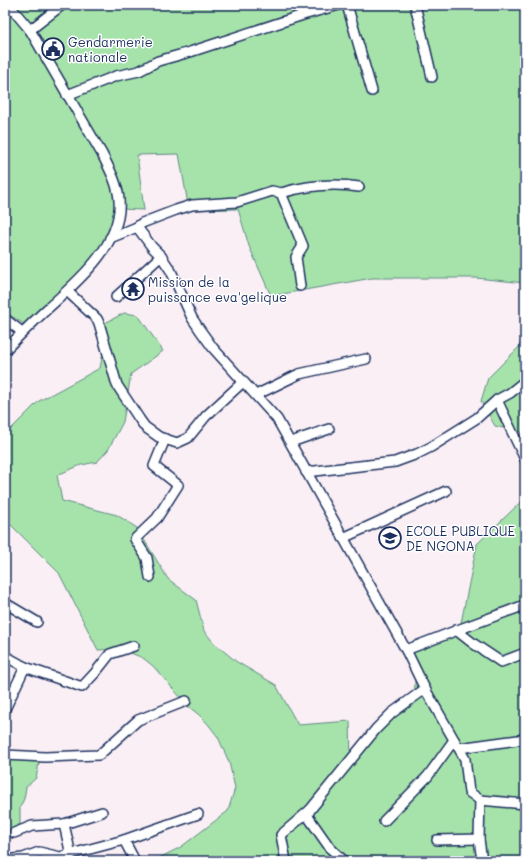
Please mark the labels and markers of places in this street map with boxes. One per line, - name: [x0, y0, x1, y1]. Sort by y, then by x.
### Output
- place label: Gendarmerie nationale: [68, 33, 153, 65]
- public building icon: Gendarmerie nationale: [40, 36, 66, 62]
- place label: Mission de la puissance eva'gelique: [148, 273, 287, 305]
- temple icon: Mission de la puissance eva'gelique: [120, 276, 146, 302]
- place label: ECOLE PUBLIQUE DE NGONA: [406, 522, 515, 554]
- school or university icon: ECOLE PUBLIQUE DE NGONA: [377, 525, 403, 551]

